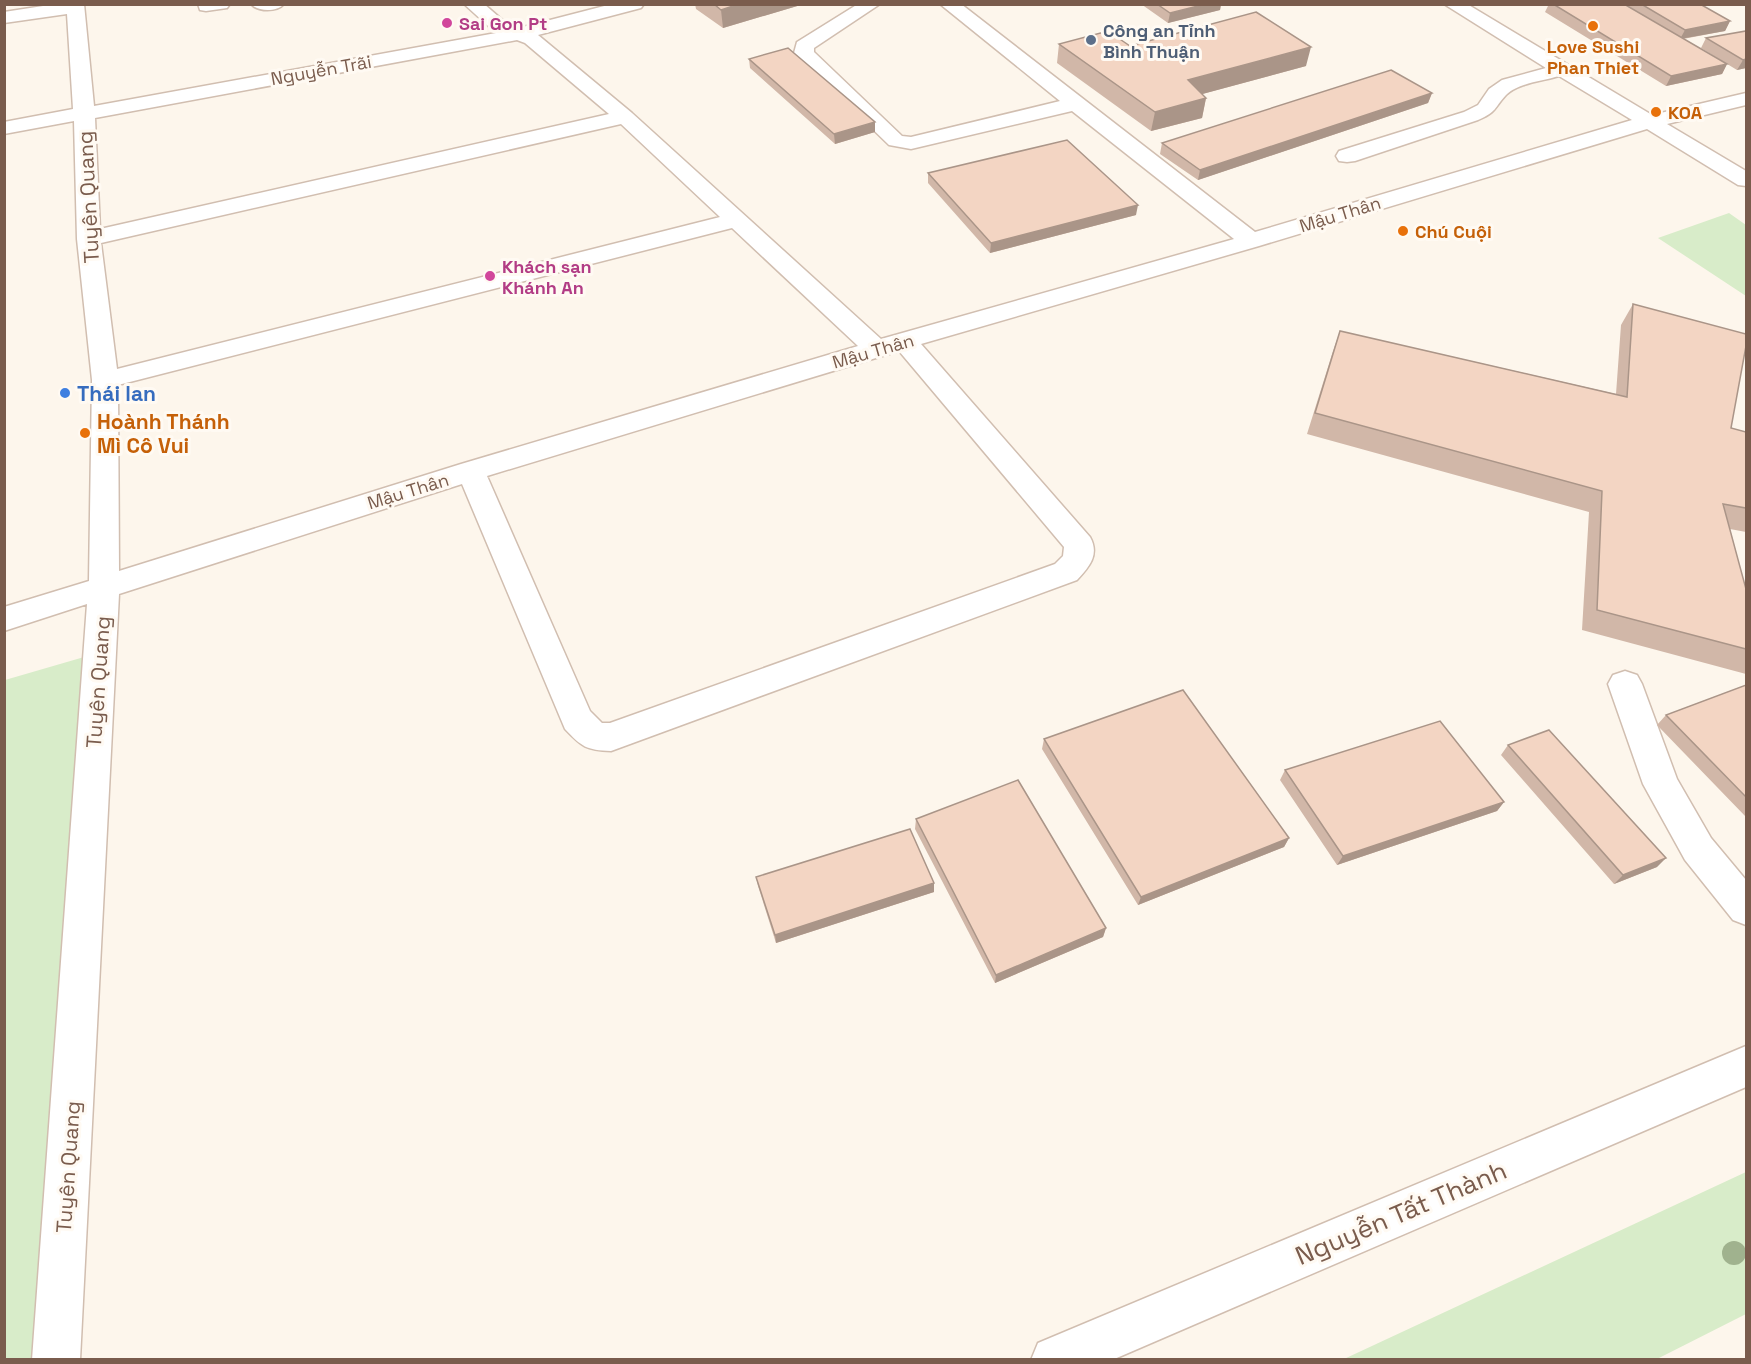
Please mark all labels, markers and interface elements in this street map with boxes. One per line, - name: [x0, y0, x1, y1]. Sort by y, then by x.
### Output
- place label: Sai Gon Pt: [459, 12, 547, 35]
- marker: Sai Gon Pt: [440, 16, 454, 30]
- place label: Công an Tỉnh Bình Thuận: [1103, 19, 1216, 63]
- marker: Love Sushi Phan Thiet: [1586, 19, 1600, 33]
- marker: Công an Tỉnh Bình Thuận: [1084, 33, 1098, 47]
- place label: Love Sushi Phan Thiet: [1547, 35, 1639, 79]
- street label: Nguyễn Trãi: [269, 50, 373, 90]
- place label: KOA: [1668, 101, 1703, 124]
- marker: KOA: [1649, 105, 1663, 119]
- street label: Tuyên Quang: [71, 130, 105, 264]
- street label: Mậu Thân: [1297, 191, 1383, 237]
- place label: Chú Cuội: [1415, 220, 1492, 243]
- marker: Chú Cuội: [1396, 224, 1410, 238]
- place label: Khách sạn Khánh An: [502, 255, 592, 299]
- marker: Khách sạn Khánh An: [483, 269, 497, 283]
- street label: Mậu Thân: [830, 328, 916, 374]
- place label: Thái lan: [77, 380, 156, 407]
- marker: Thái lan: [58, 386, 72, 400]
- place label: Hoành Thánh Mì Cô Vui: [97, 408, 230, 459]
- marker: Hoành Thánh Mì Cô Vui: [78, 426, 92, 440]
- street label: Mậu Thân: [365, 468, 451, 514]
- street label: Tuyên Quang: [80, 615, 116, 749]
- street label: Tuyên Quang: [50, 1100, 86, 1234]
- street label: Nguyễn Tất Thành: [1290, 1153, 1512, 1273]

